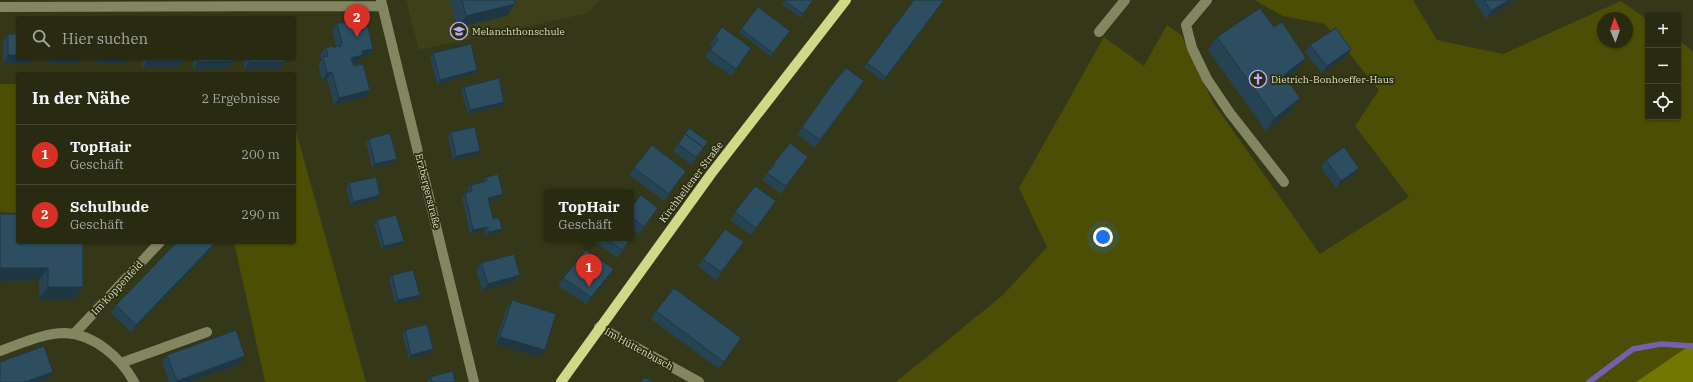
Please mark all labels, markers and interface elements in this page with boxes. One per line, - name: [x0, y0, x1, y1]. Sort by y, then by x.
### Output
- pin: 2: [344, 4, 370, 37]
- north arrow: [1597, 12, 1633, 48]
- map controls: [1645, 12, 1681, 120]
- button: +: [1645, 12, 1681, 48]
- search box: [16, 16, 296, 60]
- school or university icon: Melanchthonschule: [449, 21, 469, 41]
- place label: Melanchthonschule: [472, 25, 565, 38]
- icon: search: [30, 27, 52, 49]
- text: Hier suchen: [62, 29, 148, 48]
- button: −: [1645, 48, 1681, 84]
- church icon: Dietrich-Bonhoeffer-Haus: [1248, 69, 1268, 89]
- place label: Dietrich-Bonhoeffer-Haus: [1271, 73, 1394, 86]
- button: locate: [1645, 84, 1681, 120]
- text: In der Nähe: [32, 87, 130, 109]
- text: 2 Ergebnisse: [201, 90, 280, 107]
- text: TopHair: [70, 137, 131, 156]
- street label: Kirchhellener Straße: [656, 139, 726, 225]
- text: 1: [41, 146, 49, 163]
- text: 200 m: [241, 146, 280, 163]
- street label: Erzbergerstraße: [412, 152, 444, 230]
- text: Geschäft: [70, 156, 124, 173]
- popup: [544, 189, 634, 241]
- text: Schulbude: [70, 197, 149, 216]
- text: TopHair: [558, 197, 620, 216]
- text: 2: [41, 206, 49, 223]
- text: 290 m: [241, 206, 280, 223]
- text: Geschäft: [70, 216, 124, 233]
- text: Geschäft: [558, 216, 612, 233]
- your location: [1093, 227, 1113, 247]
- pin: 1: [576, 254, 602, 287]
- street label: Im Koppenfeld: [88, 258, 146, 318]
- street label: Im Hüttenbusch: [602, 325, 676, 373]

